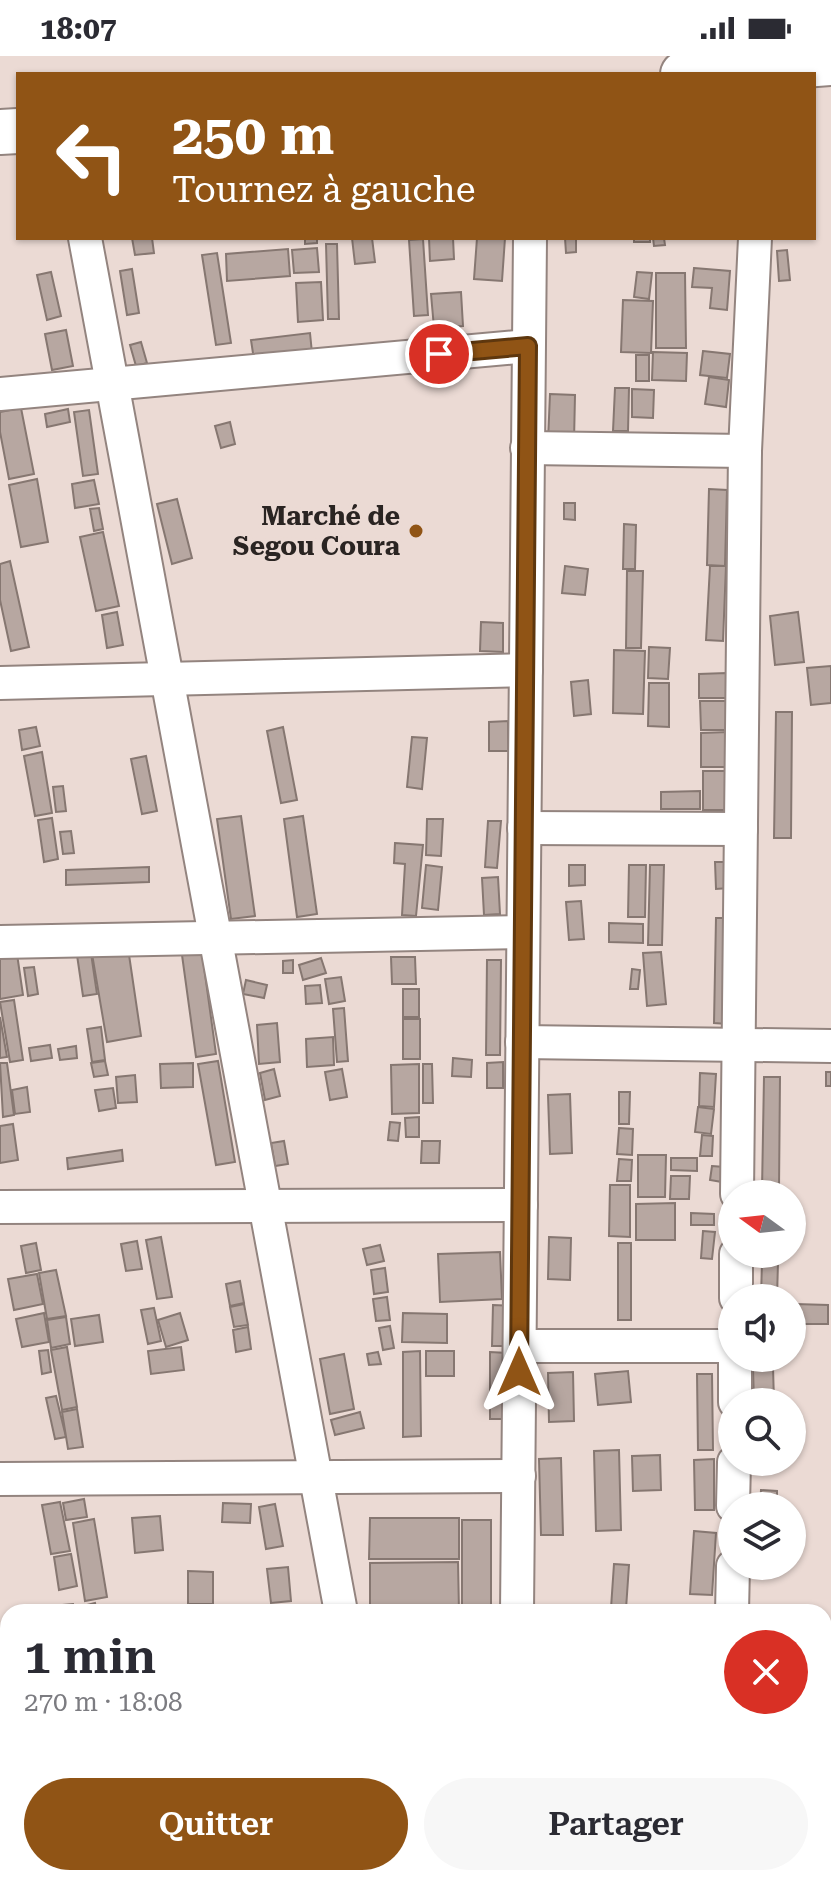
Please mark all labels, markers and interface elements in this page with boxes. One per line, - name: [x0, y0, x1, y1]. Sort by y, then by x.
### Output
- text: 18:07: [40, 11, 117, 46]
- text: 250 m: [172, 102, 334, 168]
- icon: left: [40, 104, 144, 208]
- text: Tournez à gauche: [172, 169, 475, 211]
- pin: [405, 320, 473, 388]
- icon: arrive: [417, 332, 461, 376]
- place label: Marché de Segou Coura: [233, 501, 400, 561]
- marker: Marché de Segou Coura: [407, 522, 425, 540]
- north arrow: [718, 1180, 806, 1268]
- map controls: [718, 1180, 806, 1580]
- button: sound: [718, 1284, 806, 1372]
- position arrow: [477, 1330, 561, 1414]
- button: search: [718, 1388, 806, 1476]
- button: layers: [718, 1492, 806, 1580]
- text: 1 min: [24, 1629, 156, 1685]
- button: close: [724, 1630, 808, 1714]
- text: 270 m · 18:08: [24, 1687, 183, 1717]
- button: Quitter: [24, 1778, 408, 1870]
- button: Partager: [424, 1778, 808, 1870]

